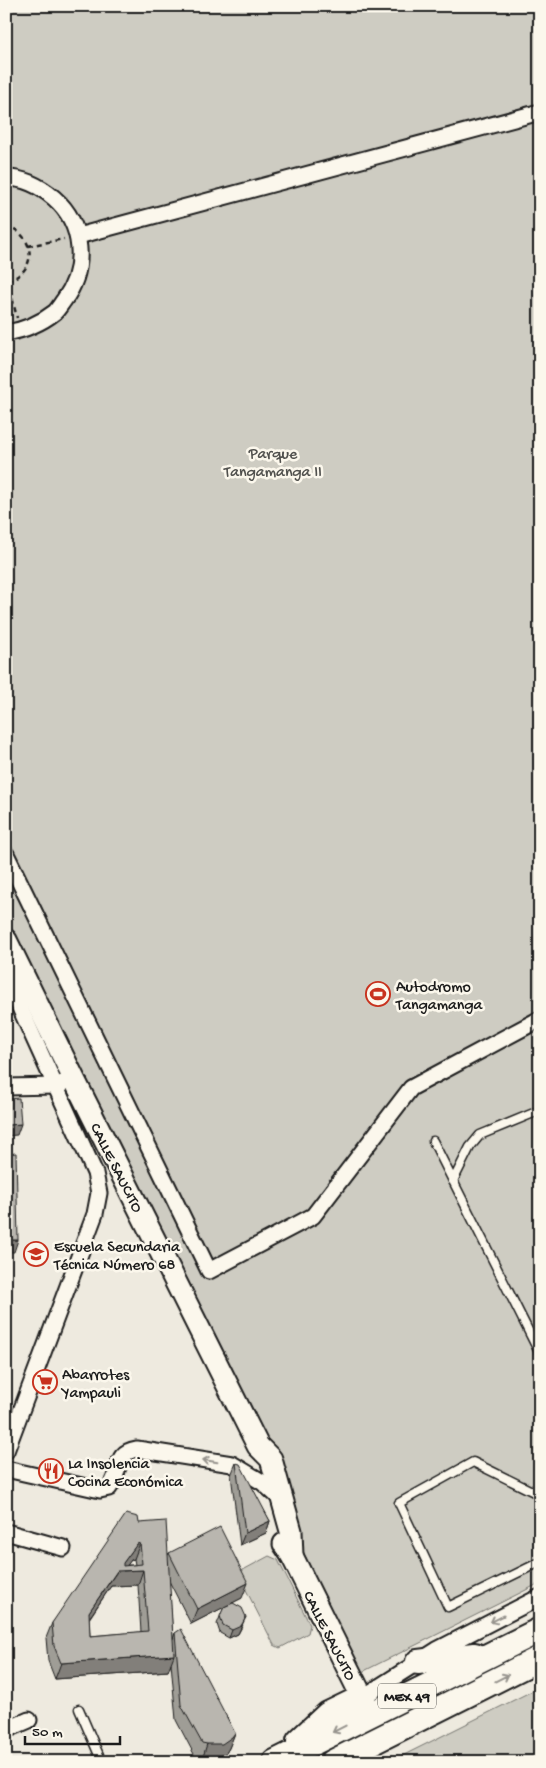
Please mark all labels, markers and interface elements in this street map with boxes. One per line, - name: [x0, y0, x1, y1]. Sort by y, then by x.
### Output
- park label: Parque Tangamanga II: [223, 446, 322, 483]
- place label: Autodromo Tangamanga: [395, 979, 484, 1016]
- sports icon: Autodromo Tangamanga: [365, 981, 391, 1007]
- street label: CALLE SAUCITO: [84, 1121, 146, 1217]
- place label: Escuela Secundaria Técnica Número 68: [53, 1239, 181, 1276]
- school or university icon: Escuela Secundaria Técnica Número 68: [23, 1241, 49, 1267]
- place label: Abarrotes Yampauli: [60, 1367, 130, 1404]
- supermarket icon: Abarrotes Yampauli: [32, 1369, 58, 1395]
- one-way arrow: [203, 1455, 219, 1465]
- place label: La Insolencia Cocina Económica: [68, 1456, 184, 1493]
- restaurant icon: La Insolencia Cocina Económica: [38, 1458, 64, 1484]
- street label: CALLE SAUCITO: [297, 1589, 359, 1685]
- one-way arrow: [489, 1614, 504, 1624]
- one-way arrow: [494, 1673, 509, 1683]
- road number: MEX 49: [378, 1684, 436, 1708]
- scale bar: [25, 1713, 120, 1745]
- text: 50 m: [32, 1724, 63, 1742]
- one-way arrow: [332, 1725, 347, 1734]

